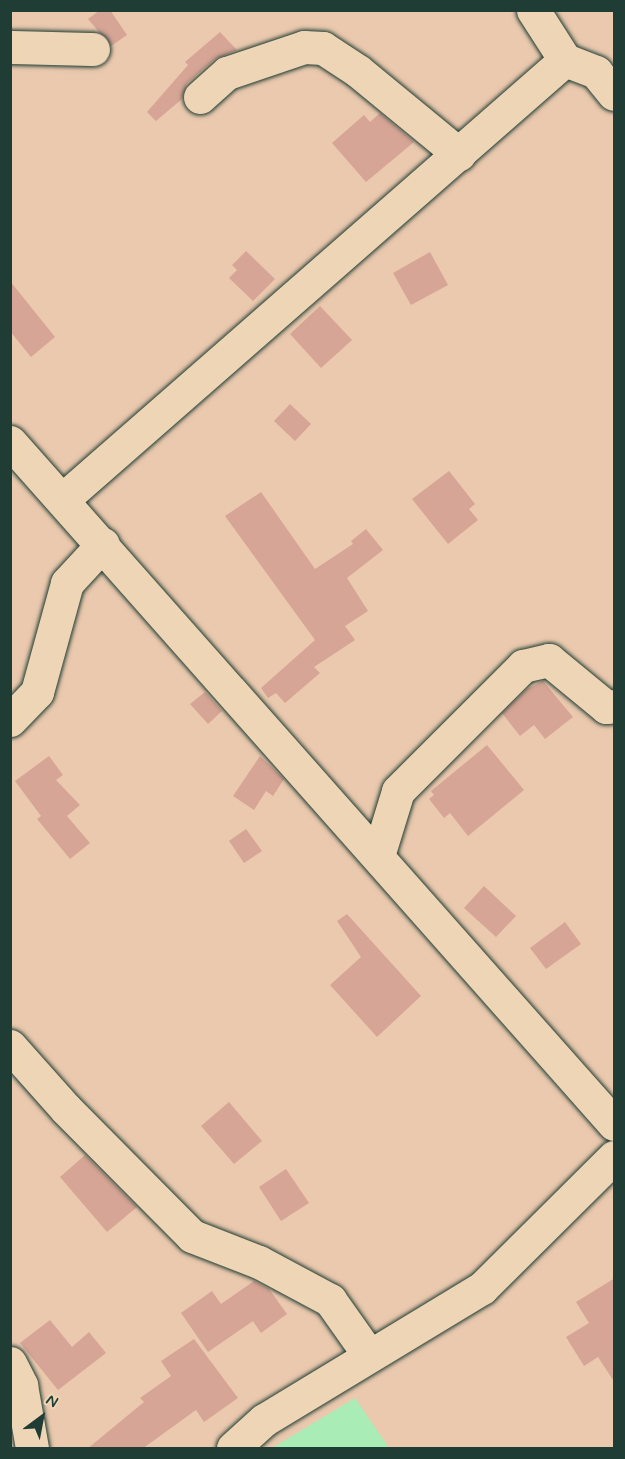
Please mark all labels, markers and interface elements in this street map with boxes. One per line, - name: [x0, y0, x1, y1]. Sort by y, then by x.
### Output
- north arrow: [12, 1387, 72, 1447]
- text: N: [42, 1390, 62, 1413]

